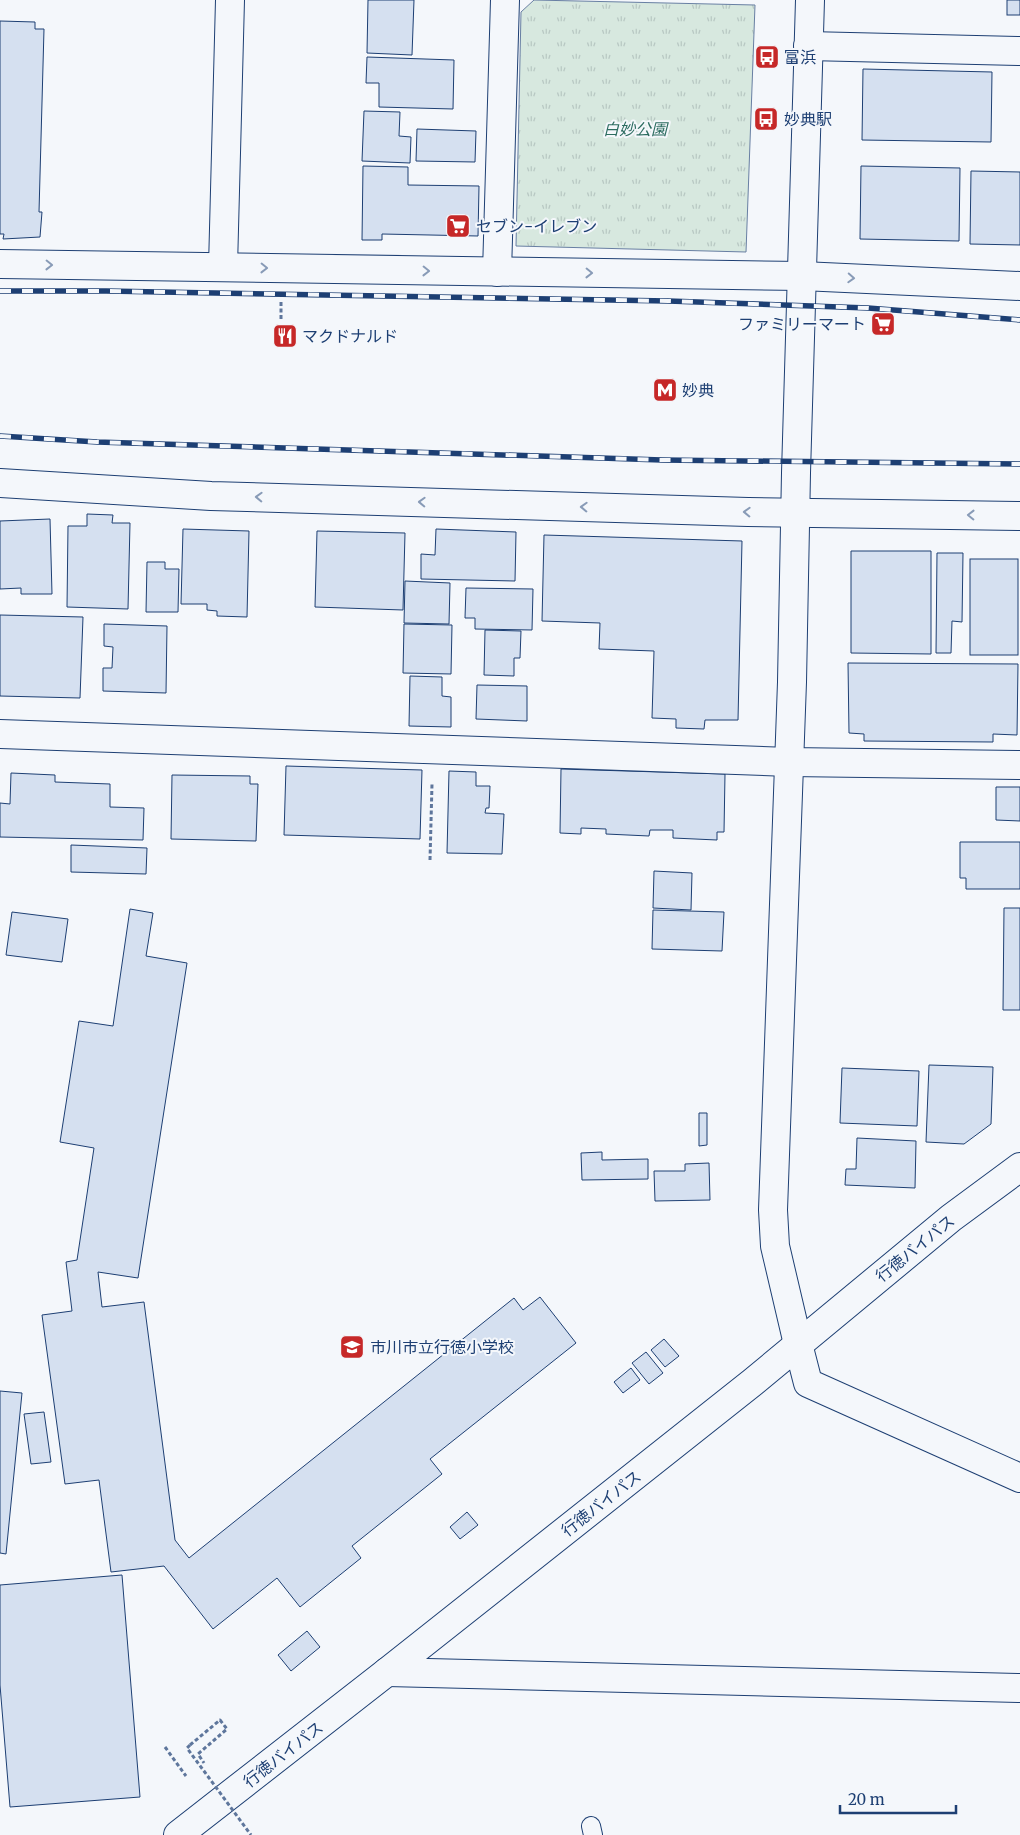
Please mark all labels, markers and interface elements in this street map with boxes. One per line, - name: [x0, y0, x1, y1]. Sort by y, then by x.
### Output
- bus stop icon: 富浜: [754, 44, 780, 70]
- place label: 富浜: [784, 47, 816, 67]
- bus stop icon: 妙典駅: [753, 106, 779, 132]
- place label: 妙典駅: [784, 109, 832, 129]
- park label: 白妙公園: [603, 119, 669, 139]
- supermarket icon: セブン-イレブン: [445, 213, 471, 239]
- place label: セブン-イレブン: [476, 216, 597, 236]
- one-way arrow: [45, 260, 53, 270]
- one-way arrow: [260, 263, 268, 273]
- one-way arrow: [422, 266, 430, 276]
- one-way arrow: [585, 268, 593, 279]
- one-way arrow: [847, 273, 855, 284]
- supermarket icon: ファミリーマート: [870, 311, 896, 337]
- place label: ファミリーマート: [738, 314, 866, 334]
- restaurant icon: マクドナルド: [272, 323, 298, 349]
- place label: マクドナルド: [302, 326, 398, 346]
- metro station icon: 妙典: [652, 377, 678, 403]
- place label: 妙典: [682, 380, 714, 400]
- one-way arrow: [255, 492, 262, 502]
- one-way arrow: [417, 497, 425, 507]
- one-way arrow: [580, 502, 588, 512]
- one-way arrow: [742, 506, 750, 517]
- one-way arrow: [967, 510, 975, 521]
- street label: 行徳バイパス: [872, 1210, 958, 1286]
- school or university icon: 市川市立行徳小学校: [339, 1334, 365, 1360]
- place label: 市川市立行徳小学校: [370, 1337, 514, 1357]
- street label: 行徳バイパス: [557, 1466, 645, 1540]
- street label: 行徳バイパス: [239, 1717, 327, 1791]
- scale bar: [840, 1782, 956, 1814]
- text: 20 m: [848, 1790, 885, 1809]

